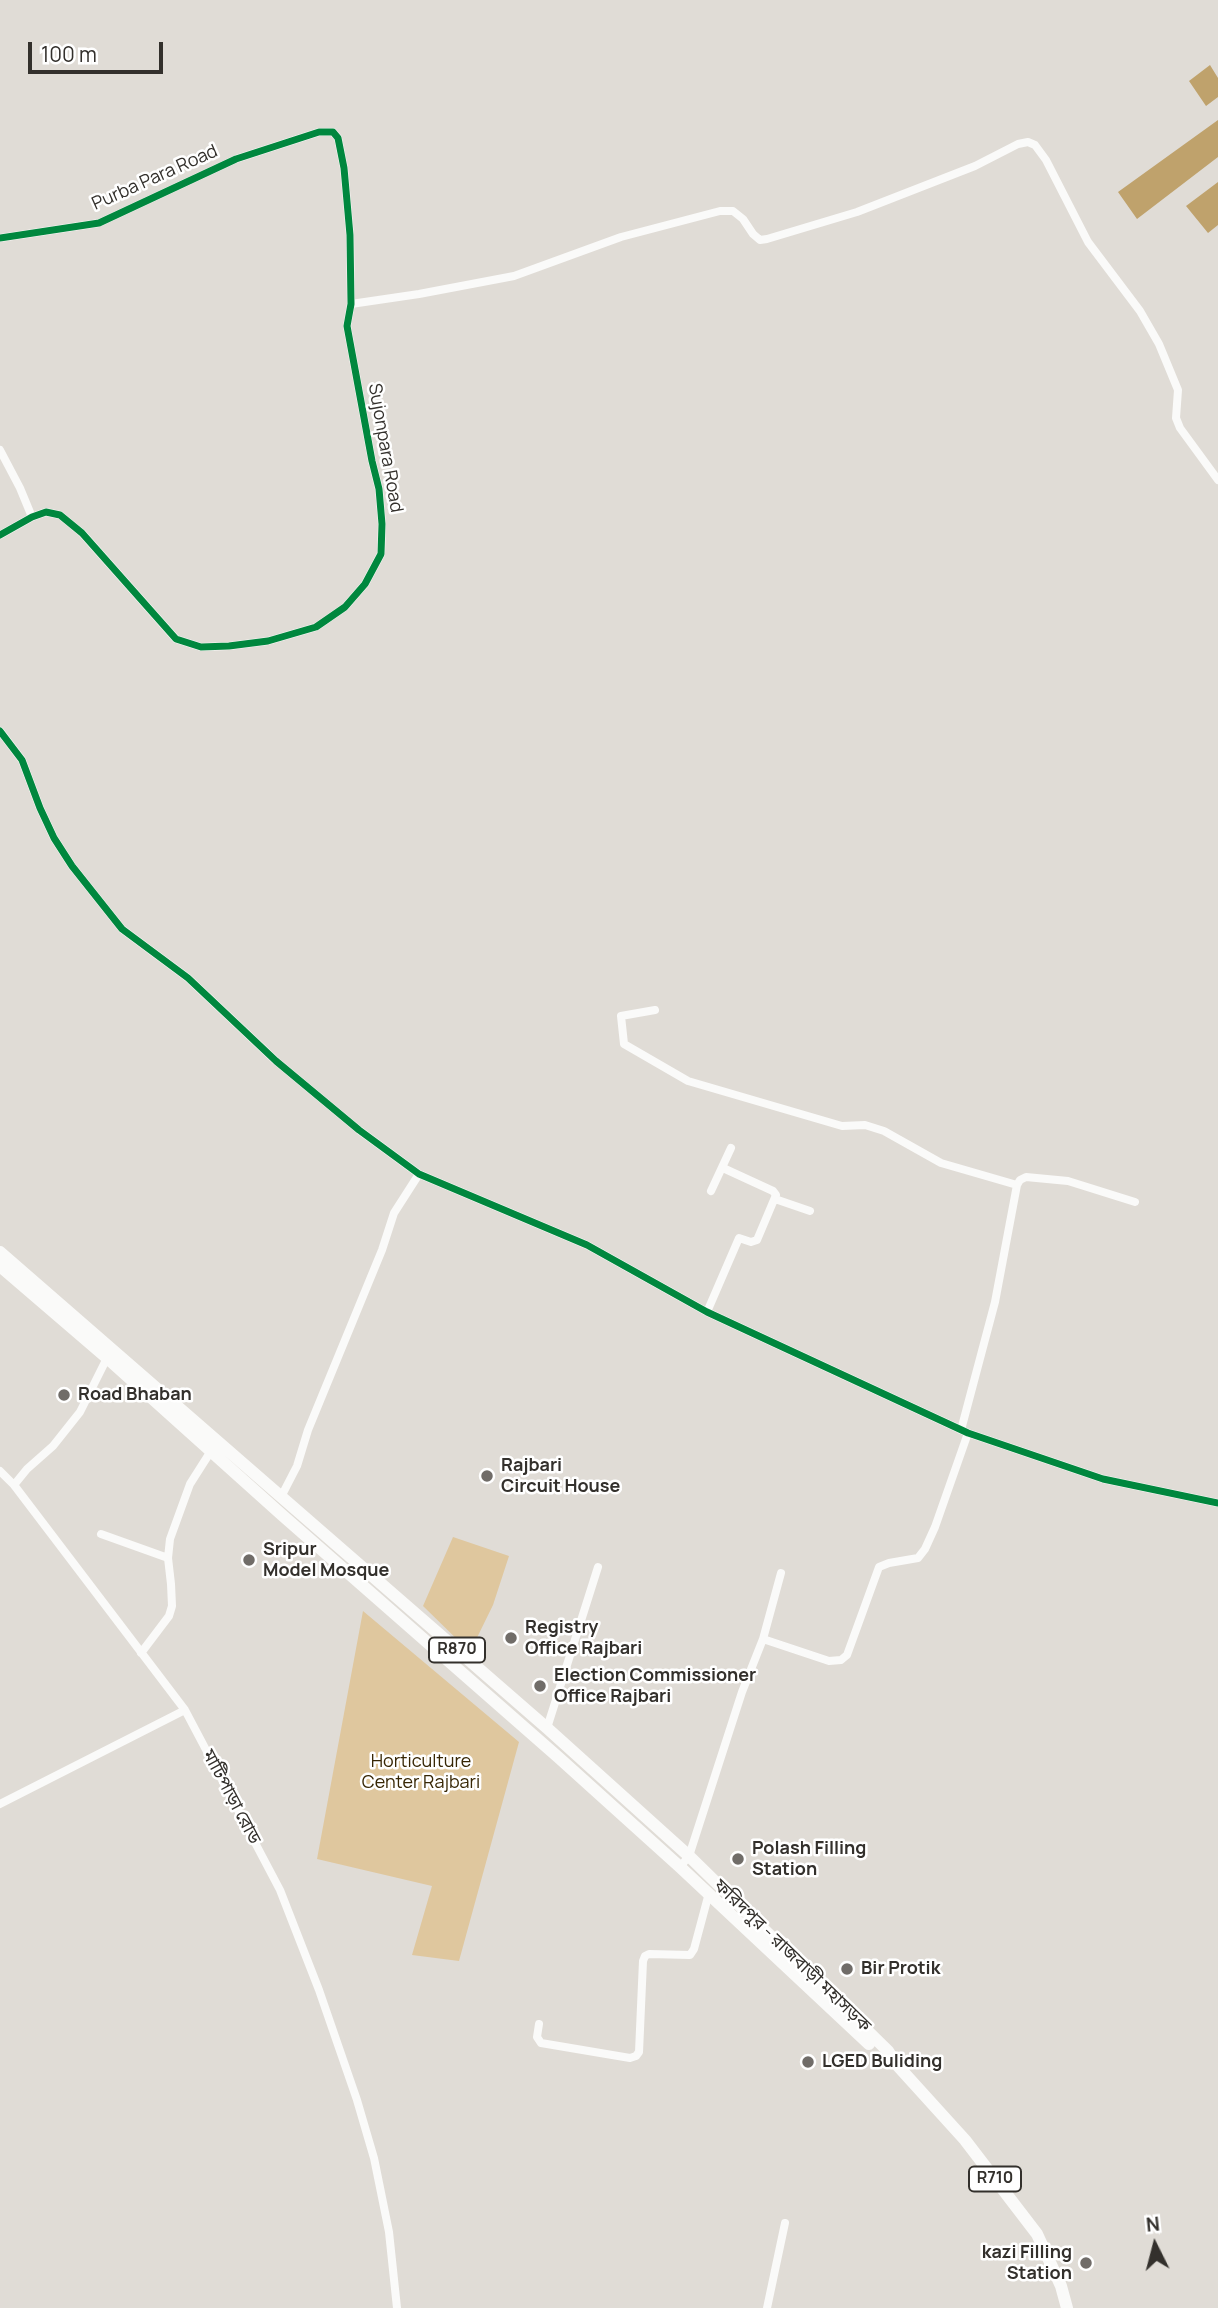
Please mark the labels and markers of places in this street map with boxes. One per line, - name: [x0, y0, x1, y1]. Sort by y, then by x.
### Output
- place label: Road Bhaban: [78, 1384, 192, 1406]
- marker: Road Bhaban: [56, 1387, 72, 1403]
- place label: Rajbari Circuit House: [501, 1455, 620, 1498]
- marker: Rajbari Circuit House: [479, 1468, 495, 1484]
- place label: Sripur Model Mosque: [263, 1539, 389, 1582]
- marker: Sripur Model Mosque: [241, 1552, 257, 1568]
- place label: Registry Office Rajbari: [525, 1617, 642, 1660]
- marker: Registry Office Rajbari: [503, 1630, 519, 1646]
- place label: Election Commissioner Office Rajbari: [554, 1665, 756, 1708]
- marker: Election Commissioner Office Rajbari: [532, 1678, 548, 1694]
- place label: Polash Filling Station: [752, 1838, 866, 1881]
- marker: Polash Filling Station: [730, 1851, 746, 1867]
- place label: Bir Protik: [861, 1958, 940, 1980]
- marker: Bir Protik: [839, 1961, 855, 1977]
- place label: LGED Buliding: [822, 2051, 942, 2073]
- marker: LGED Buliding: [800, 2054, 816, 2070]
- place label: kazi Filling Station: [982, 2242, 1072, 2284]
- marker: kazi Filling Station: [1078, 2255, 1094, 2271]

